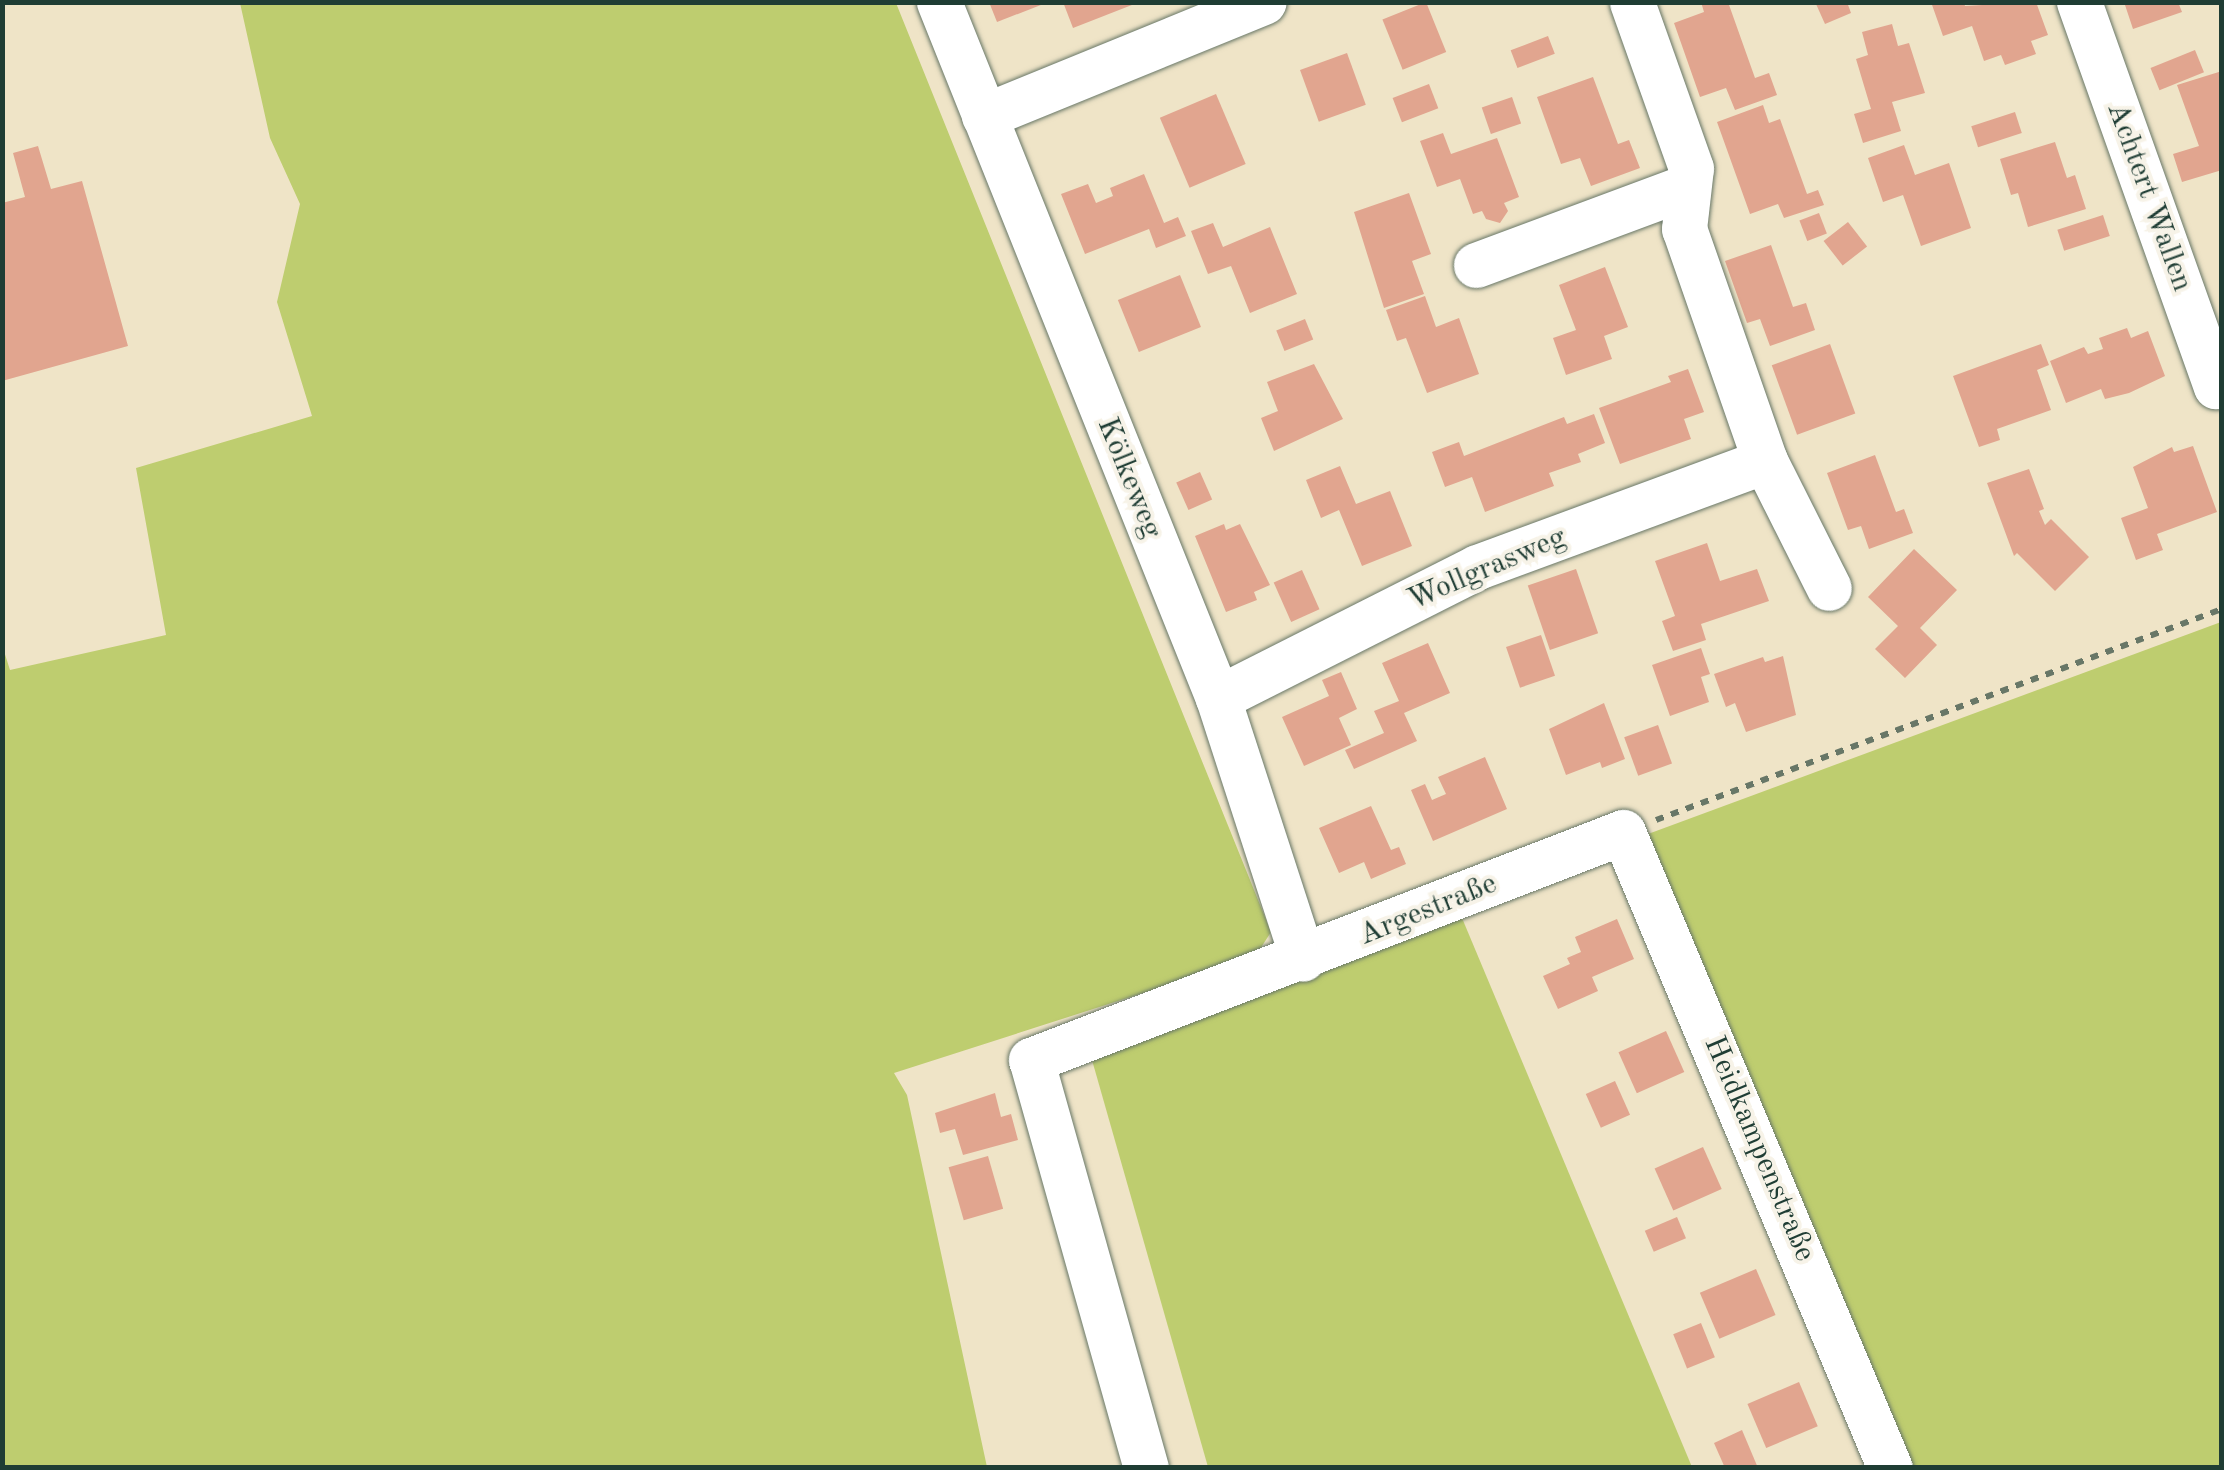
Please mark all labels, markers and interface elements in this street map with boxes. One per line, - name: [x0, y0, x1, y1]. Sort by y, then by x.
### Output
- street label: Achtert Wallen: [2098, 98, 2200, 296]
- street label: Kölkeweg: [1089, 412, 1169, 544]
- street label: Wollgrasweg: [1402, 520, 1572, 618]
- street label: Argestraße: [1354, 866, 1502, 954]
- street label: Heidkampenstraße: [1695, 1031, 1823, 1267]

